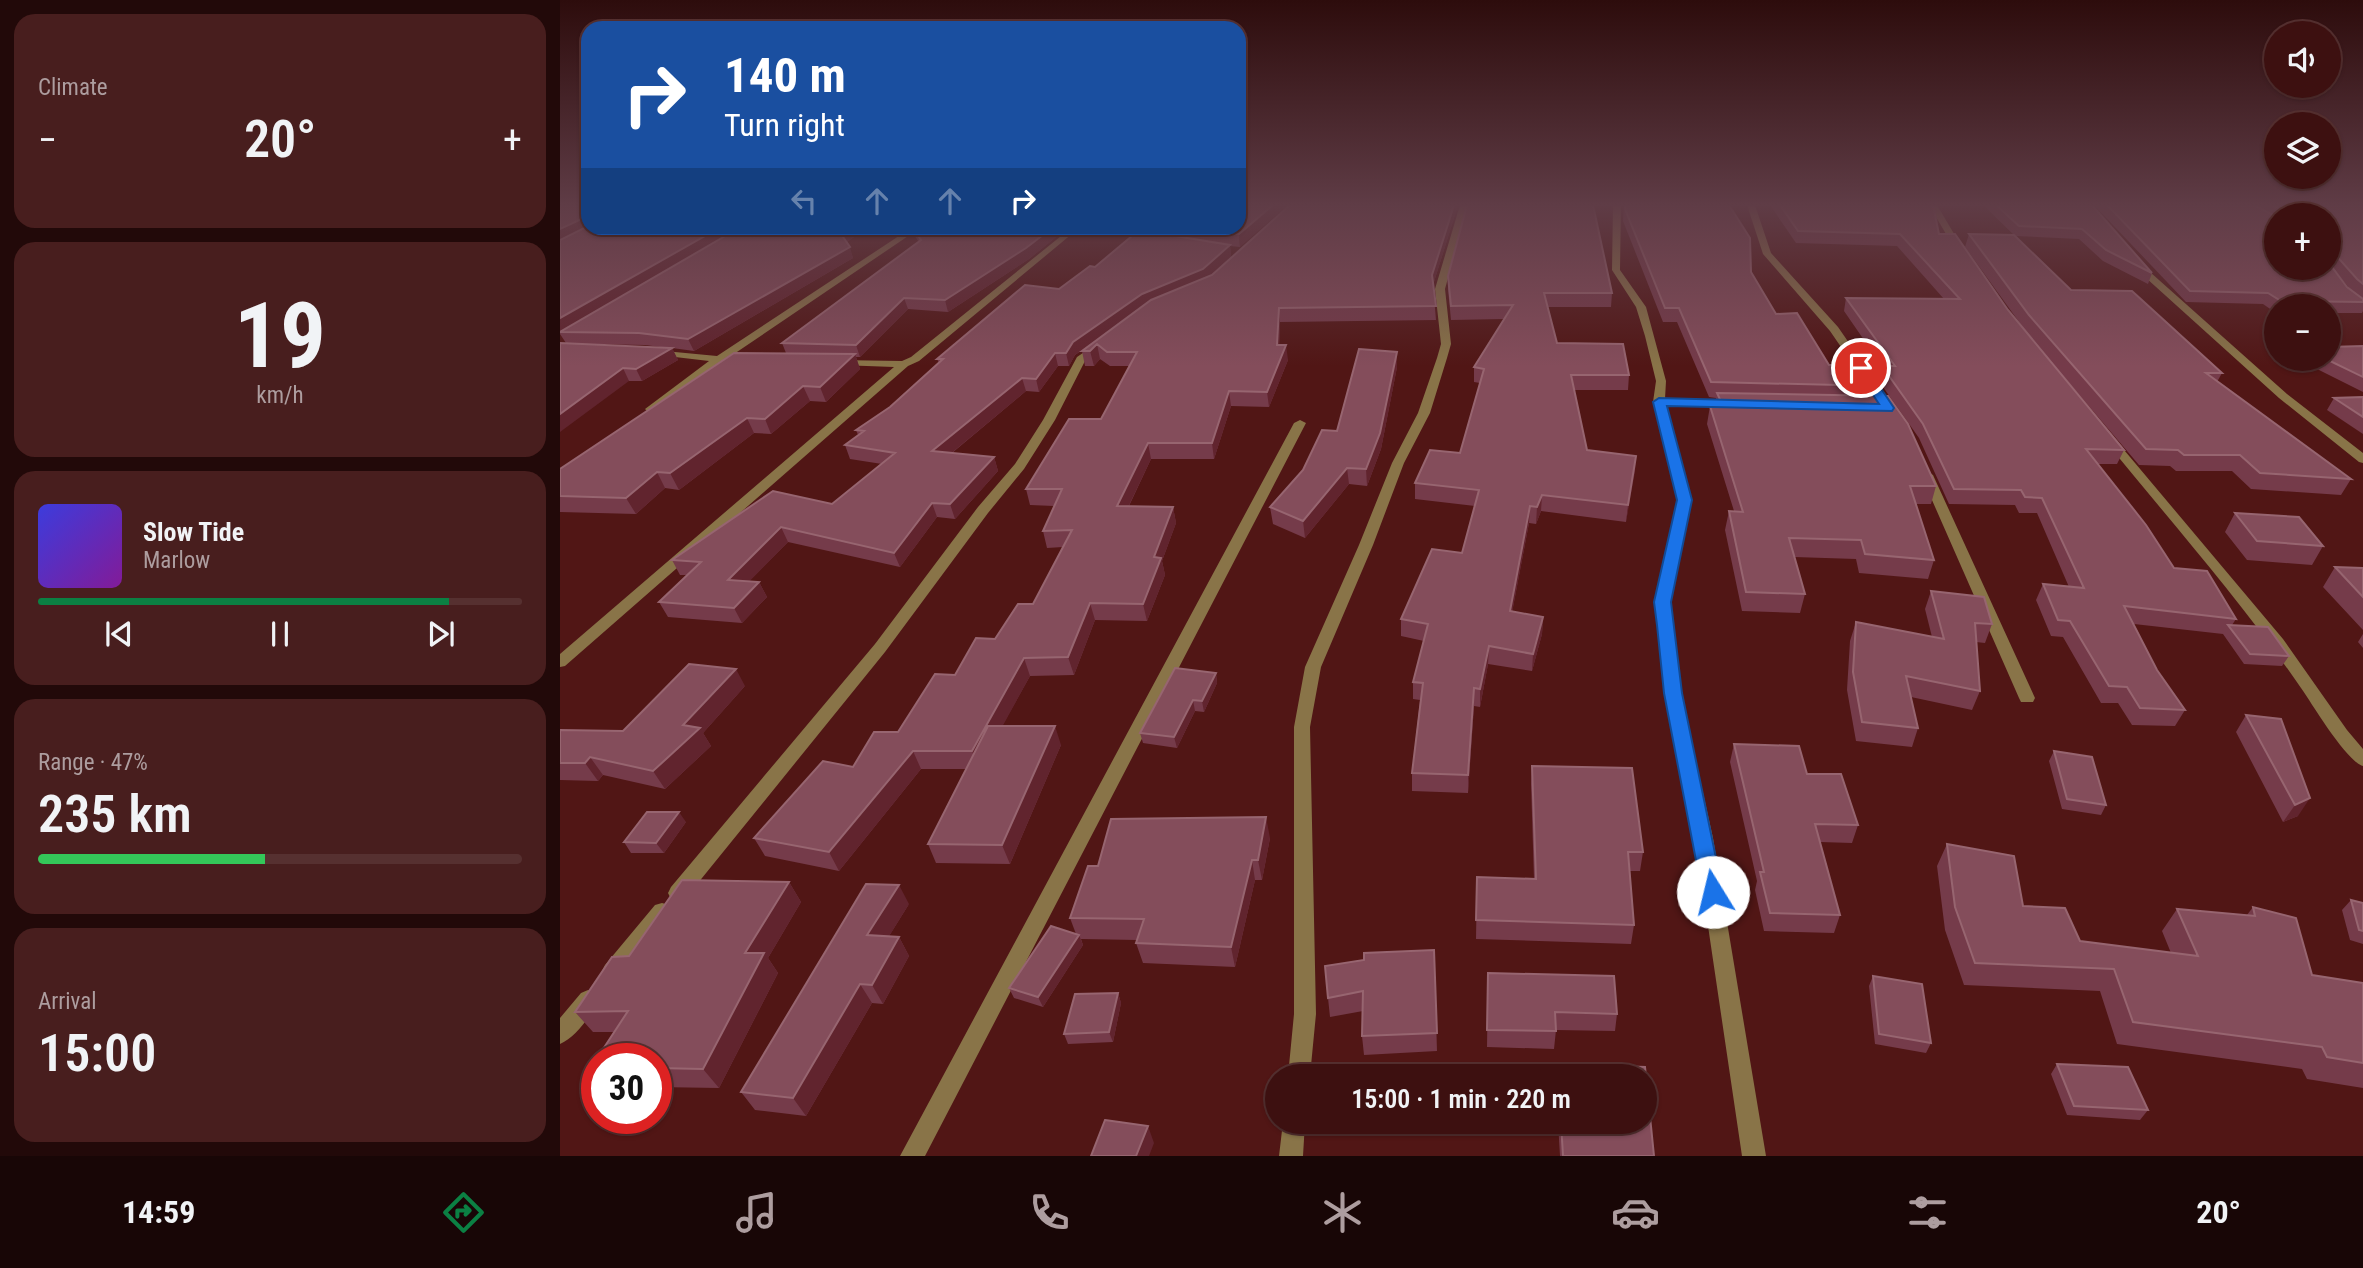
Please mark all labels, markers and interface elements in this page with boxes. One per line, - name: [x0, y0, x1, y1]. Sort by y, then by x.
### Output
- map controls: [2264, 21, 2341, 371]
- button: sound: [2264, 21, 2341, 98]
- text: 140 m: [724, 47, 846, 104]
- icon: right: [609, 49, 700, 140]
- text: Climate: [38, 74, 108, 101]
- text: Turn right: [724, 106, 845, 144]
- text: 20°: [244, 109, 316, 170]
- button: layers: [2264, 112, 2341, 189]
- text: −: [38, 118, 57, 162]
- text: +: [503, 118, 522, 162]
- icon: left: [785, 182, 823, 220]
- icon: ahead: [858, 182, 896, 220]
- icon: ahead: [931, 182, 969, 220]
- icon: right: [1004, 182, 1042, 220]
- button: +: [2264, 203, 2341, 280]
- text: 19: [234, 283, 326, 389]
- button: −: [2264, 294, 2341, 371]
- pin: [1831, 338, 1891, 398]
- icon: arrive: [1842, 349, 1880, 387]
- text: km/h: [256, 382, 304, 409]
- text: Slow Tide: [143, 517, 244, 547]
- text: Marlow: [143, 547, 210, 574]
- icon: previous: [100, 615, 138, 653]
- icon: pause: [261, 615, 299, 653]
- icon: next: [422, 615, 460, 653]
- text: Range · 47%: [38, 749, 148, 776]
- text: 235 km: [38, 784, 192, 845]
- position arrow: [1676, 855, 1750, 929]
- text: Arrival: [38, 988, 97, 1015]
- text: 15:00: [38, 1023, 156, 1084]
- speed limit sign: 30: [581, 1043, 672, 1134]
- text: 15:00 · 1 min · 220 m: [1351, 1084, 1571, 1114]
- icon: directions: [439, 1188, 488, 1237]
- icon: music: [732, 1188, 781, 1237]
- icon: phone: [1025, 1188, 1074, 1237]
- icon: climate: [1318, 1188, 1367, 1237]
- icon: car: [1611, 1188, 1660, 1237]
- icon: filters: [1903, 1188, 1952, 1237]
- text: 14:59: [122, 1193, 195, 1231]
- text: 20°: [2196, 1193, 2241, 1231]

